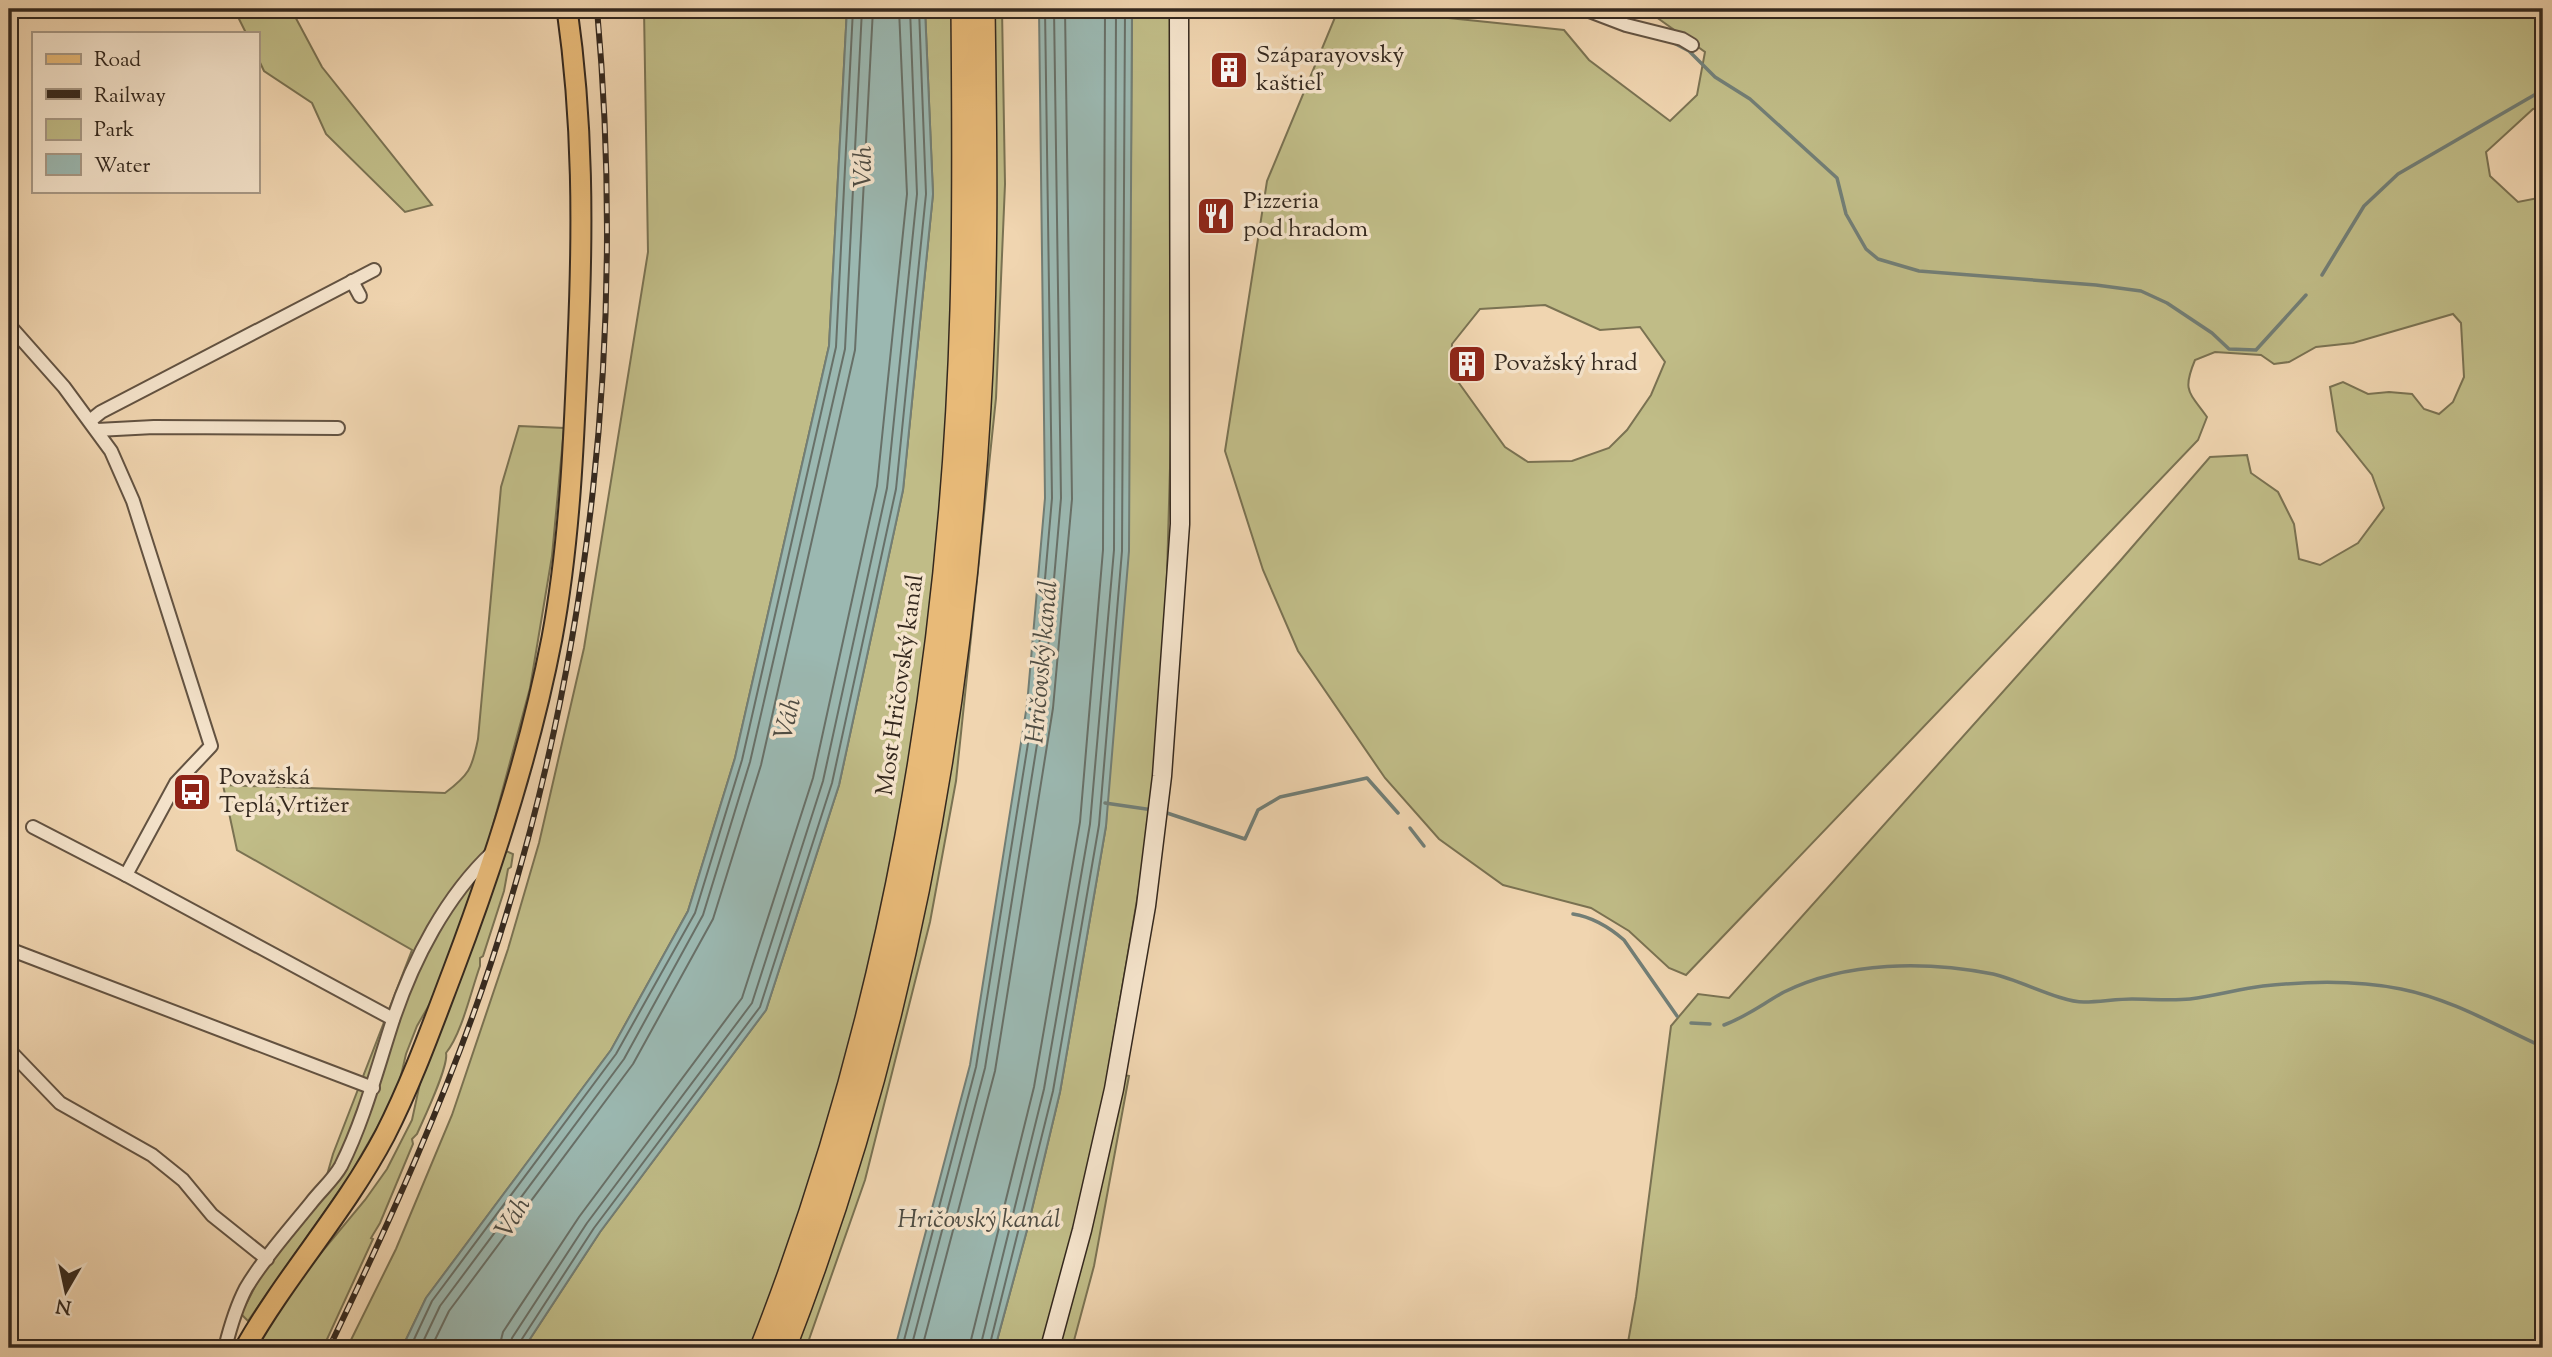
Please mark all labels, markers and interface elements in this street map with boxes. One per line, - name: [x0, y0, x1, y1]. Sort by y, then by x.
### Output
- legend: [32, 32, 259, 192]
- place label: Száparayovský kaštieľ: [1256, 39, 1405, 101]
- text: Road: [94, 46, 141, 76]
- building icon: Száparayovský kaštieľ: [1208, 49, 1250, 91]
- text: Railway: [94, 82, 166, 112]
- text: Park: [94, 116, 135, 146]
- water label: Váh: [846, 146, 883, 188]
- text: Water: [94, 152, 151, 182]
- place label: Pizzeria pod hradom: [1243, 185, 1368, 247]
- restaurant icon: Pizzeria pod hradom: [1195, 195, 1237, 237]
- building icon: Považský hrad: [1446, 343, 1488, 385]
- place label: Považský hrad: [1494, 347, 1638, 381]
- street label: Most Hričovský kanál: [869, 572, 933, 798]
- water label: Hričovský kanál: [1017, 579, 1069, 745]
- water label: Váh: [766, 694, 812, 744]
- place label: Považská Teplá,Vrtižer: [219, 761, 349, 823]
- bus stop icon: Považská Teplá,Vrtižer: [171, 771, 213, 813]
- water label: Váh: [487, 1190, 541, 1246]
- water label: Hričovský kanál: [897, 1202, 1061, 1239]
- north arrow: [32, 1256, 102, 1326]
- text: N: [54, 1291, 73, 1320]

